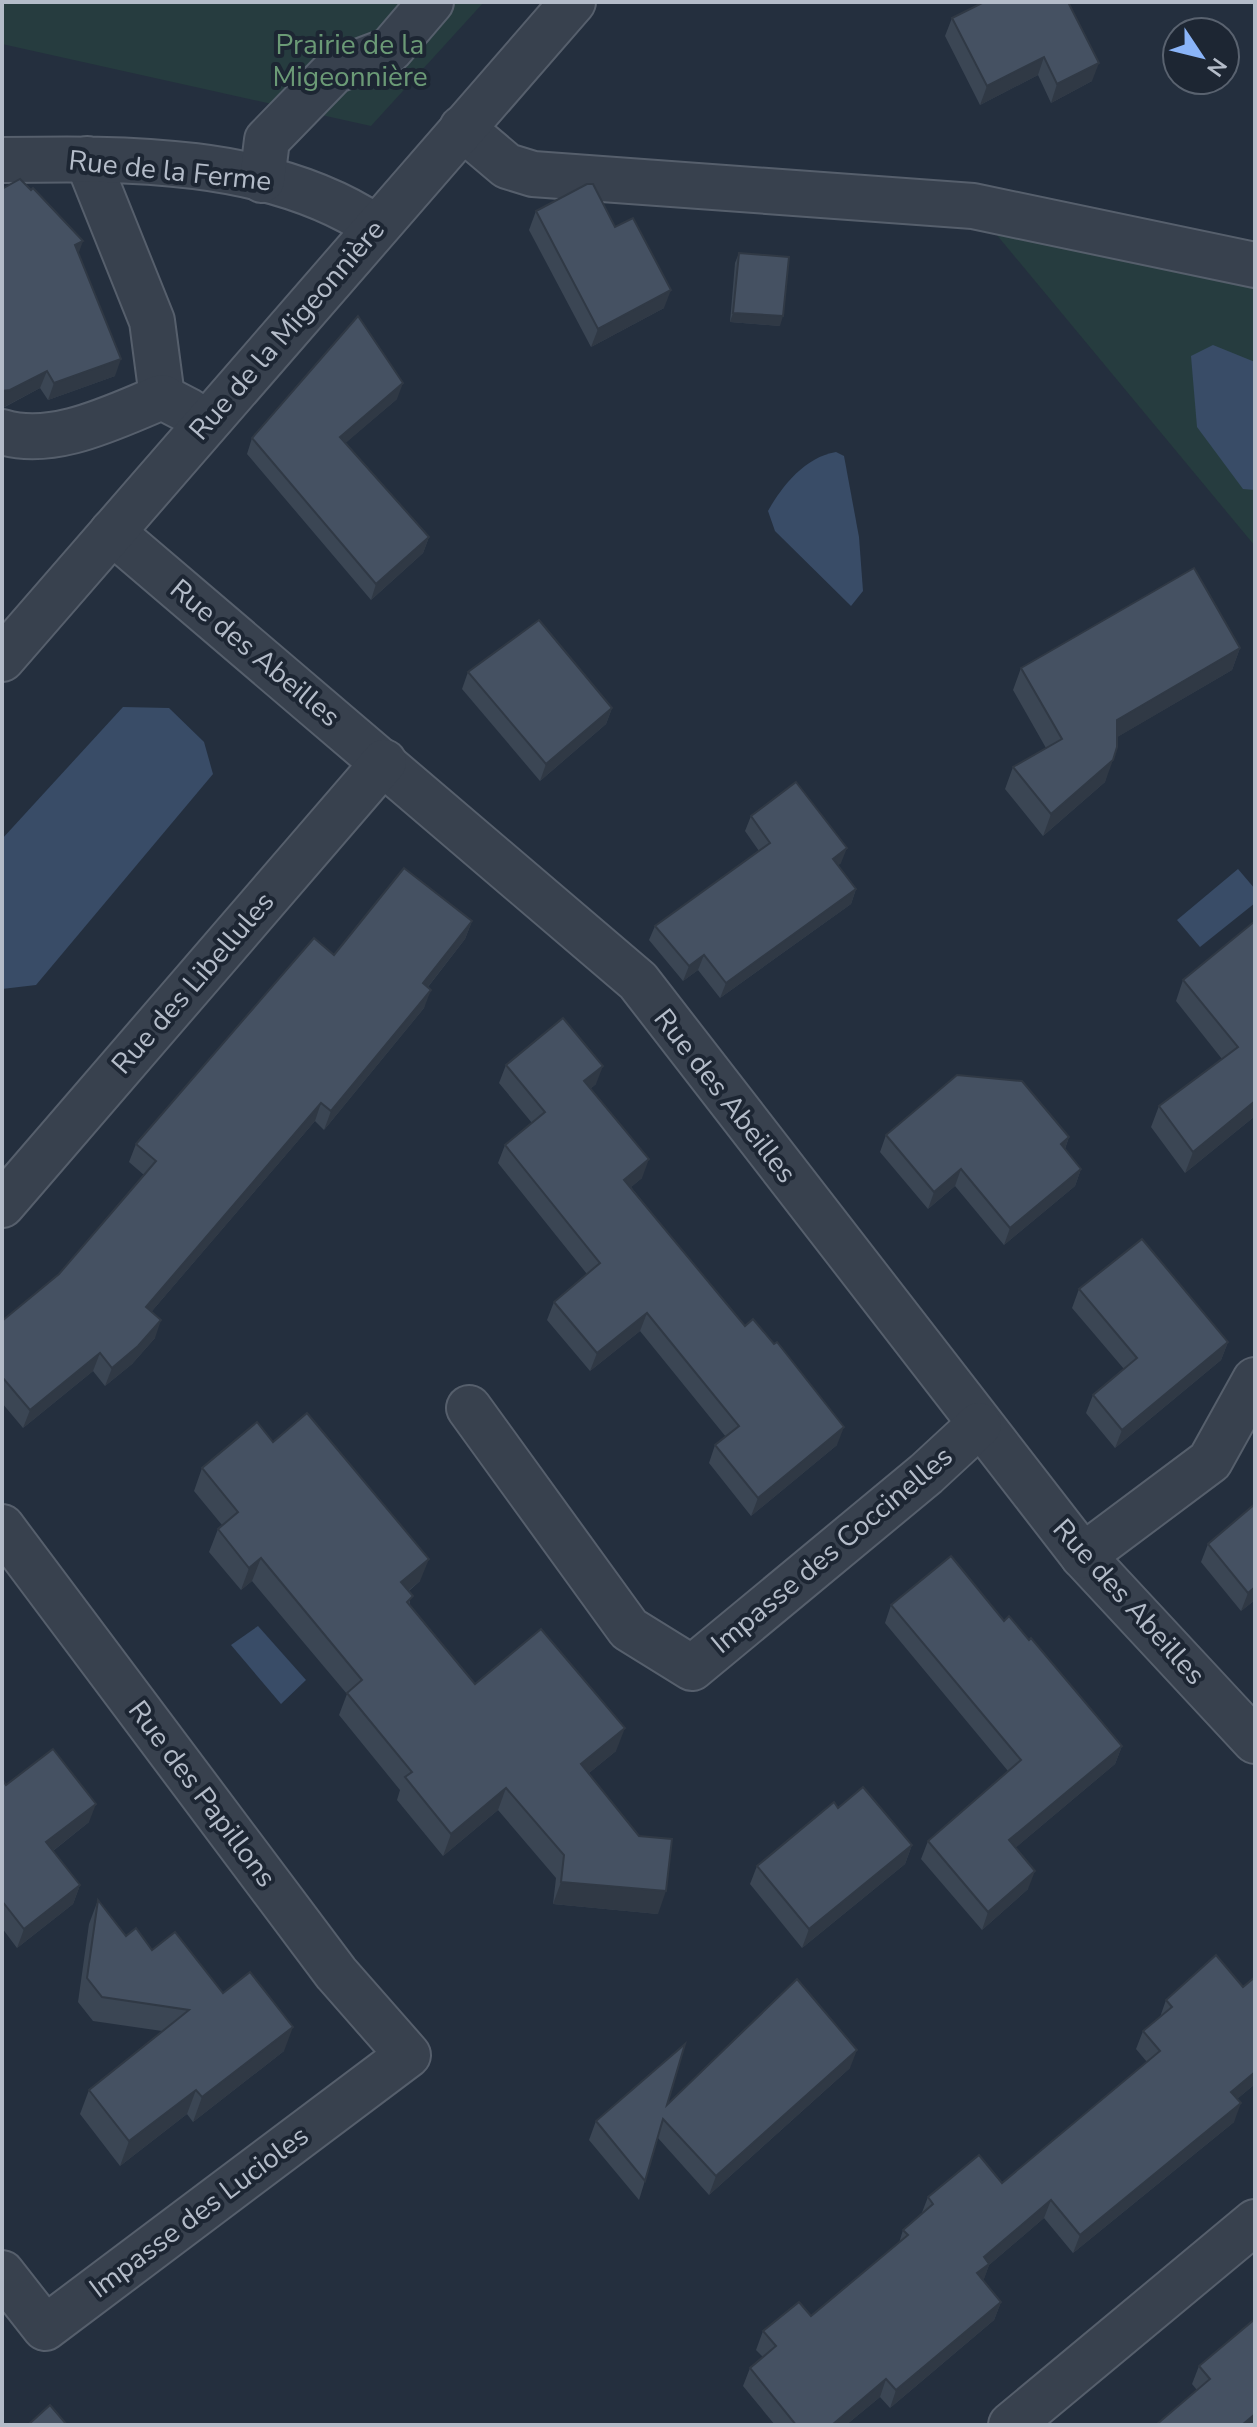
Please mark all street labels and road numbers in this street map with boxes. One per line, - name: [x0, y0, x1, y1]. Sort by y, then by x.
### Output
- street label: Rue de la Ferme: [67, 141, 273, 201]
- street label: Rue de la Migeonnière: [181, 212, 393, 448]
- street label: Rue des Abeilles: [162, 571, 348, 735]
- street label: Rue des Libellules: [103, 884, 283, 1082]
- street label: Rue des Abeilles: [645, 1001, 805, 1191]
- street label: Impasse des Coccinelles: [703, 1438, 961, 1662]
- street label: Rue des Abeilles: [1044, 1511, 1214, 1693]
- street label: Rue des Papillons: [119, 1693, 285, 1895]
- street label: Impasse des Lucioles: [82, 2117, 316, 2307]

